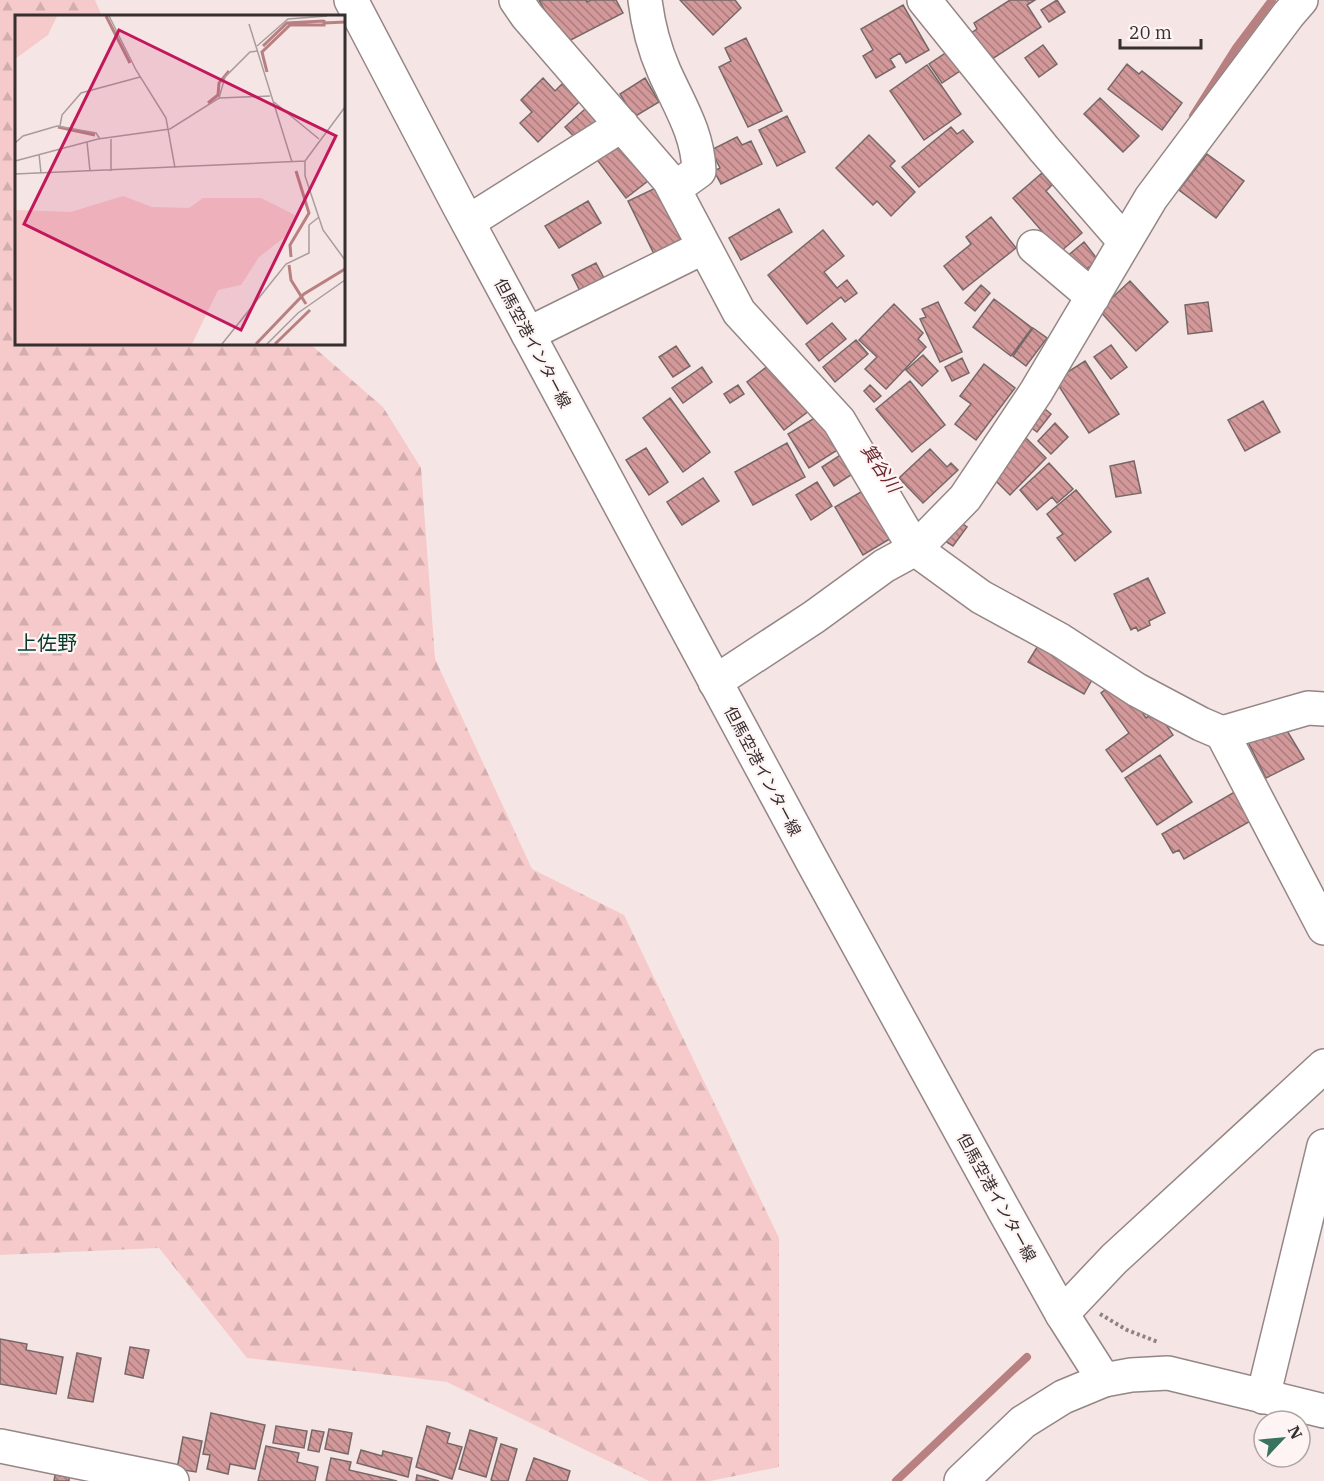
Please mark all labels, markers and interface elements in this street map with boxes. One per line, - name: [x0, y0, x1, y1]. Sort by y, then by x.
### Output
- scale bar: [1120, 12, 1201, 50]
- inset map: [15, 15, 345, 345]
- text: 20 m: [1129, 21, 1172, 44]
- street label: 但馬空港インター線: [490, 275, 576, 411]
- water label: 箕谷川: [856, 439, 907, 498]
- district label: 上佐野: [17, 629, 77, 656]
- street label: 但馬空港インター線: [720, 703, 806, 839]
- street label: 但馬空港インター線: [953, 1129, 1041, 1265]
- north arrow: [1252, 1409, 1312, 1469]
- text: N: [1284, 1422, 1307, 1442]

